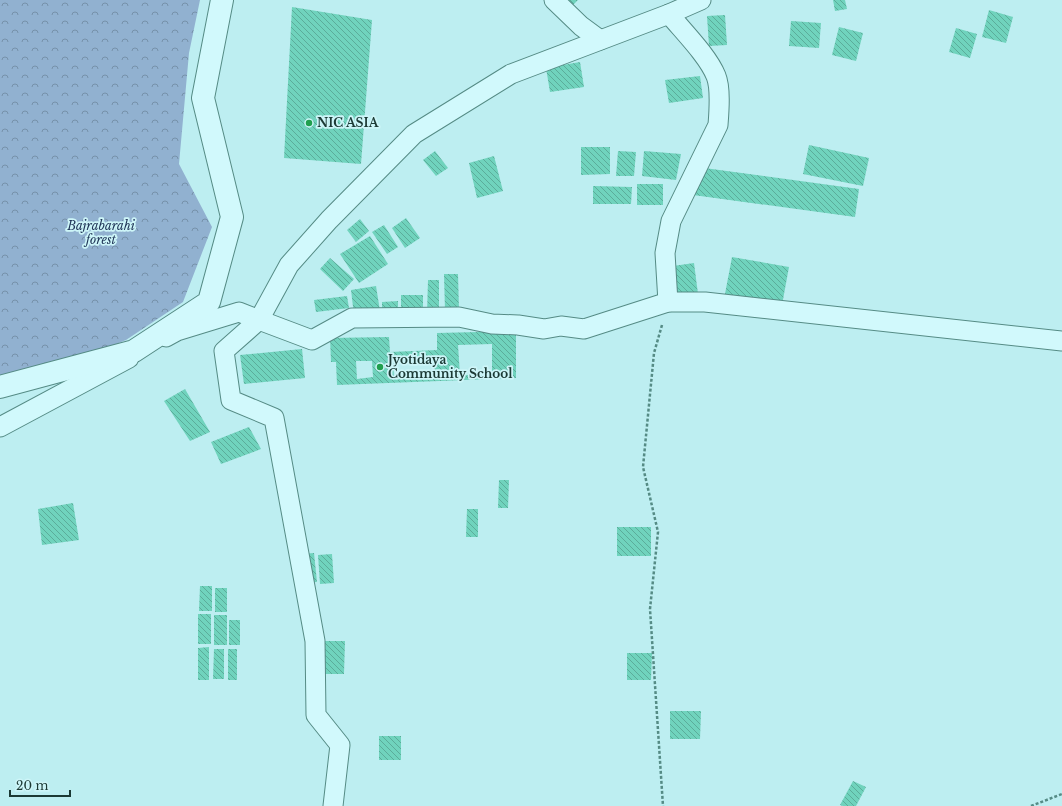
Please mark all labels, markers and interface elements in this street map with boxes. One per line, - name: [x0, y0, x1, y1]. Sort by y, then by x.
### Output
- place label: NIC ASIA: [317, 115, 380, 130]
- marker: NIC ASIA: [304, 118, 314, 128]
- park label: Bajrabarahi forest: [66, 218, 136, 247]
- place label: Jyotidaya Community School: [385, 352, 513, 381]
- marker: Jyotidaya Community School: [375, 362, 385, 372]
- scale bar: [10, 772, 70, 798]
- text: 20 m: [16, 778, 48, 793]

